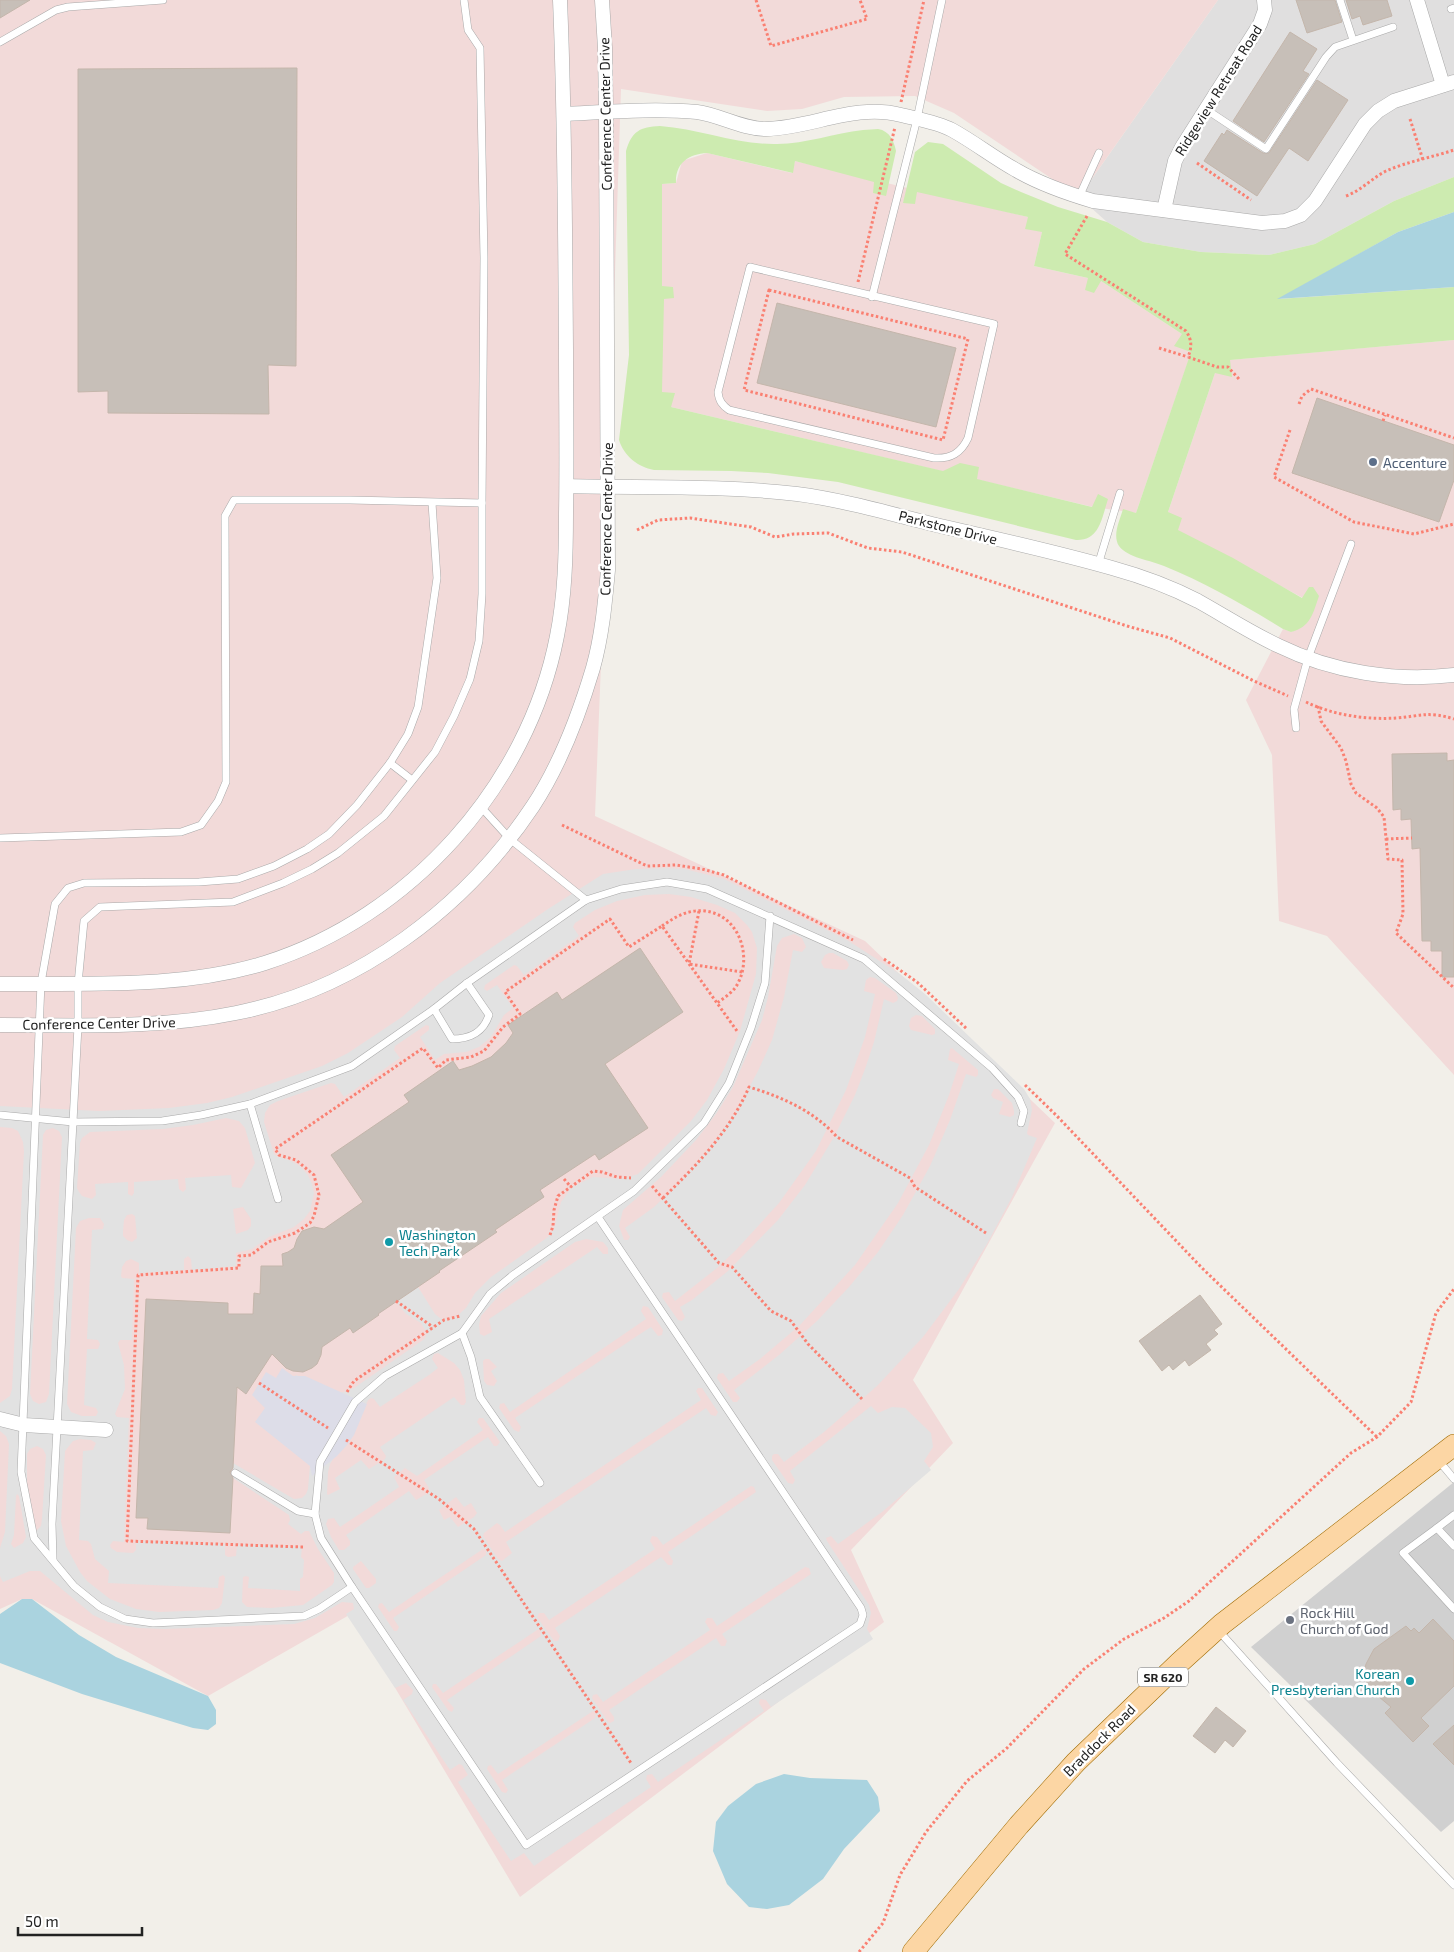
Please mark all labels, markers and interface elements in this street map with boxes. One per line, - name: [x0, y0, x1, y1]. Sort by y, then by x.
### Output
- street label: Ridgeview Retreat Road: [1171, 21, 1265, 159]
- street label: Conference Center Drive: [595, 37, 615, 191]
- street label: Conference Center Drive: [596, 442, 616, 596]
- place label: Accenture: [1383, 454, 1447, 471]
- marker: Accenture: [1367, 456, 1379, 468]
- street label: Parkstone Drive: [897, 507, 999, 547]
- street label: Conference Center Drive: [22, 1013, 176, 1033]
- place label: Washington Tech Park: [399, 1226, 476, 1259]
- marker: Washington Tech Park: [383, 1236, 395, 1248]
- place label: Rock Hill Church of God: [1300, 1604, 1389, 1637]
- marker: Rock Hill Church of God: [1284, 1614, 1296, 1626]
- place label: Korean Presbyterian Church: [1271, 1665, 1400, 1698]
- road number: SR 620: [1138, 1668, 1188, 1686]
- marker: Korean Presbyterian Church: [1404, 1675, 1416, 1687]
- street label: Braddock Road: [1059, 1700, 1139, 1780]
- scale bar: [18, 1904, 141, 1936]
- text: 50 m: [25, 1912, 59, 1930]

